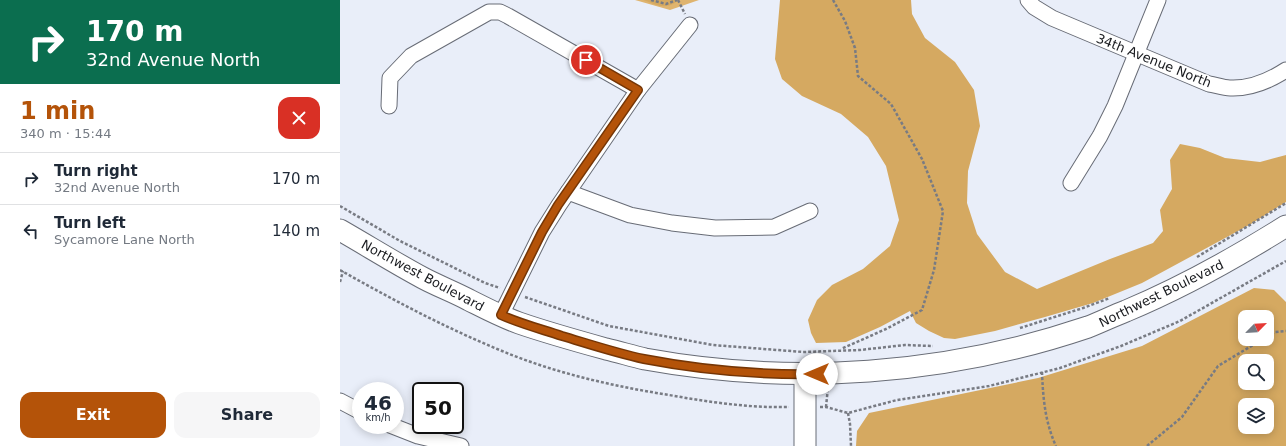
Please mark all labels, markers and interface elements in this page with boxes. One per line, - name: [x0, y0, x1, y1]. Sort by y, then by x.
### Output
- text: 170 m: [86, 15, 183, 48]
- icon: right: [20, 16, 72, 68]
- street label: 34th Avenue North: [1094, 31, 1214, 90]
- pin: [569, 43, 603, 77]
- text: 32nd Avenue North: [86, 49, 260, 70]
- icon: arrive: [575, 49, 597, 71]
- text: 1 min: [20, 97, 95, 125]
- button: close: [278, 97, 320, 139]
- text: 340 m · 15:44: [20, 126, 111, 141]
- text: Turn right: [54, 162, 138, 180]
- icon: right: [20, 168, 42, 190]
- text: 170 m: [272, 170, 320, 188]
- text: 32nd Avenue North: [54, 180, 180, 195]
- text: Turn left: [54, 214, 126, 232]
- icon: left: [20, 220, 42, 242]
- text: 140 m: [272, 222, 320, 240]
- text: Sycamore Lane North: [54, 232, 195, 247]
- street label: Northwest Boulevard: [359, 237, 487, 314]
- street label: Northwest Boulevard: [1096, 257, 1226, 330]
- north arrow: [1238, 310, 1274, 346]
- map controls: [1238, 310, 1274, 434]
- position arrow: [796, 353, 838, 395]
- button: search: [1238, 354, 1274, 390]
- speed limit sign: 50: [412, 382, 464, 434]
- text: 46: [364, 391, 392, 415]
- button: Exit: [20, 392, 166, 438]
- button: Share: [174, 392, 320, 438]
- button: layers: [1238, 398, 1274, 434]
- text: km/h: [365, 412, 391, 423]

